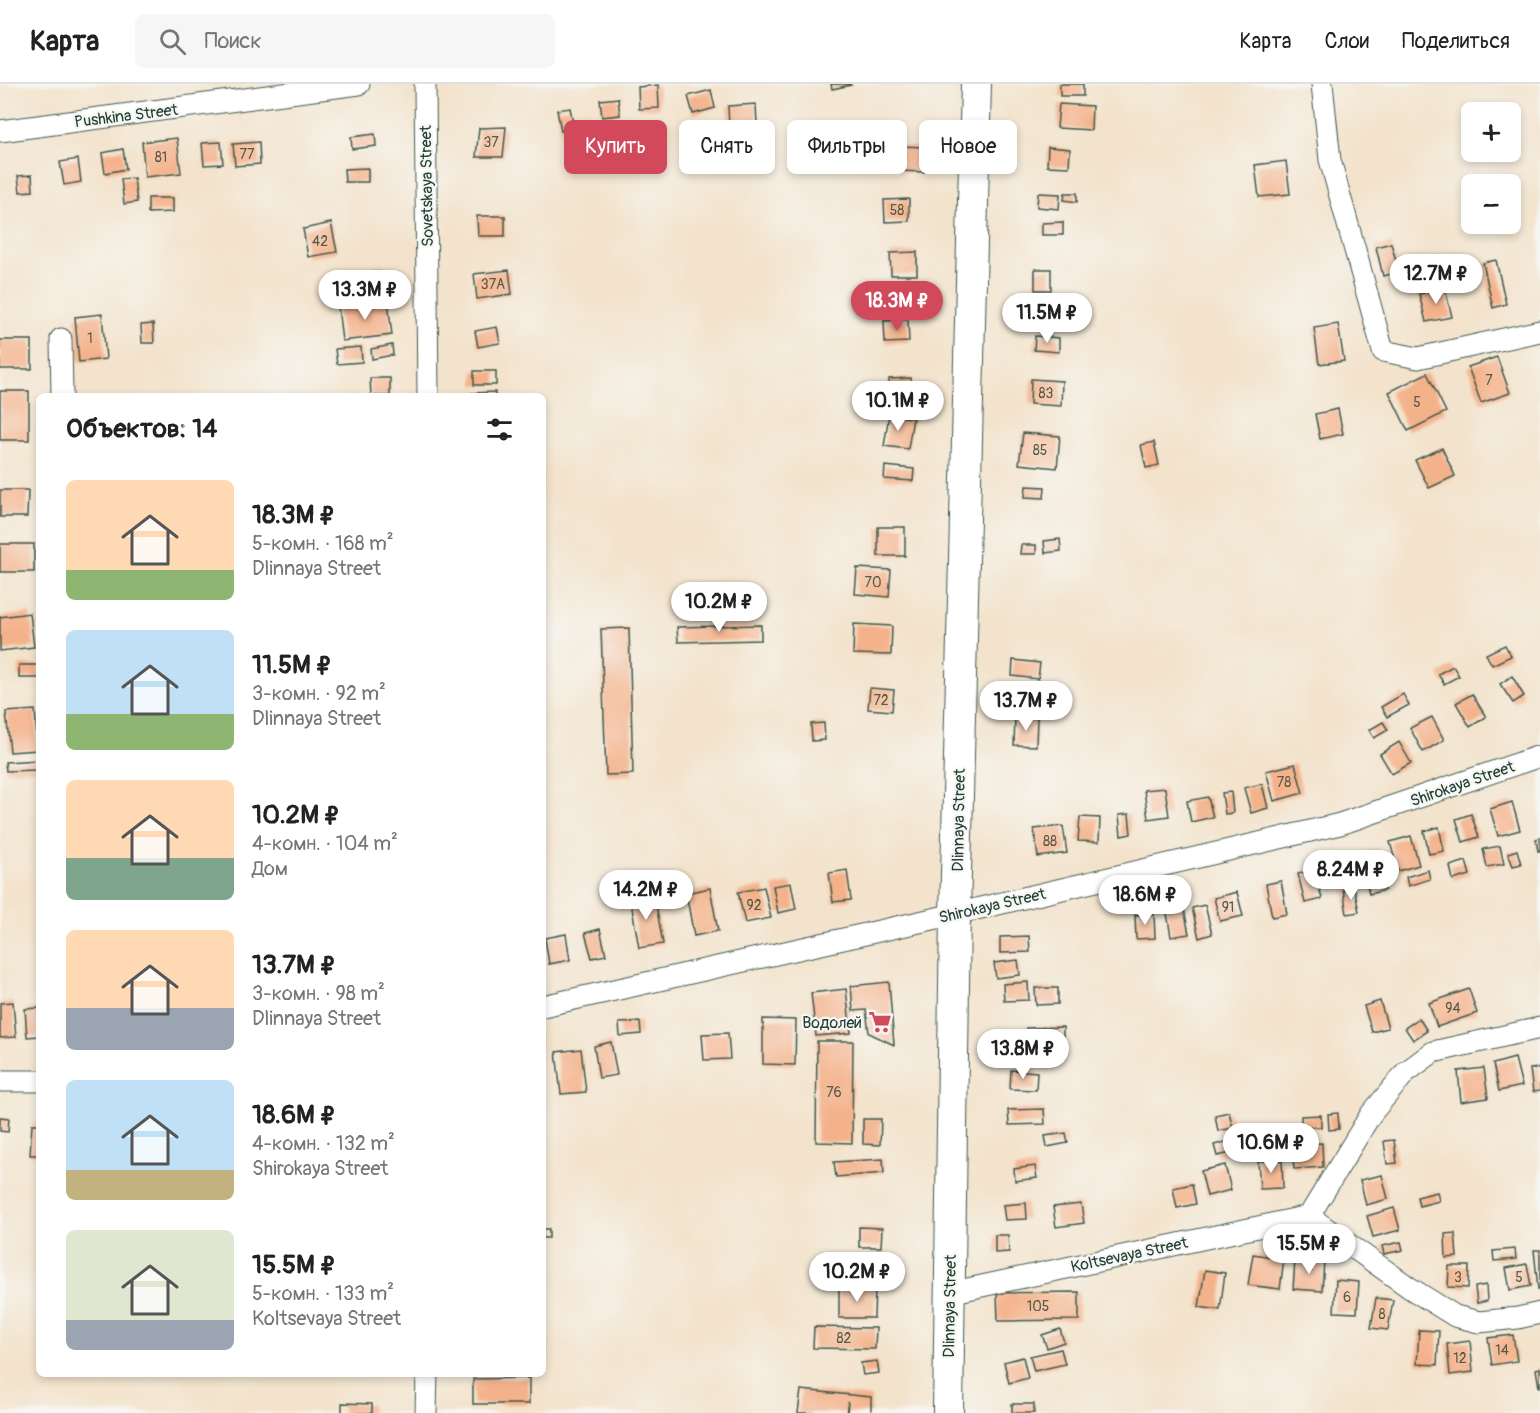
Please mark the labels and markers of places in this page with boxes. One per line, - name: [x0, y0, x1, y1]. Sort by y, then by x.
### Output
- pin: 12.7M ₽: [1381, 254, 1491, 305]
- pin: 13.3M ₽: [310, 270, 420, 321]
- pin: 18.3M ₽: [842, 281, 952, 332]
- pin: 11.5M ₽: [992, 293, 1102, 344]
- pin: 10.1M ₽: [843, 381, 953, 432]
- pin: 10.2M ₽: [664, 582, 774, 633]
- pin: 13.7M ₽: [971, 681, 1081, 732]
- pin: 8.24M ₽: [1296, 850, 1406, 901]
- pin: 14.2M ₽: [591, 870, 701, 921]
- pin: 18.6M ₽: [1090, 875, 1200, 926]
- supermarket icon: Водолей: [867, 1009, 893, 1035]
- place label: Водолей: [802, 1013, 862, 1033]
- pin: 13.8M ₽: [968, 1029, 1078, 1080]
- pin: 10.6M ₽: [1216, 1123, 1326, 1174]
- pin: 15.5M ₽: [1254, 1224, 1364, 1275]
- pin: 10.2M ₽: [802, 1252, 912, 1303]

